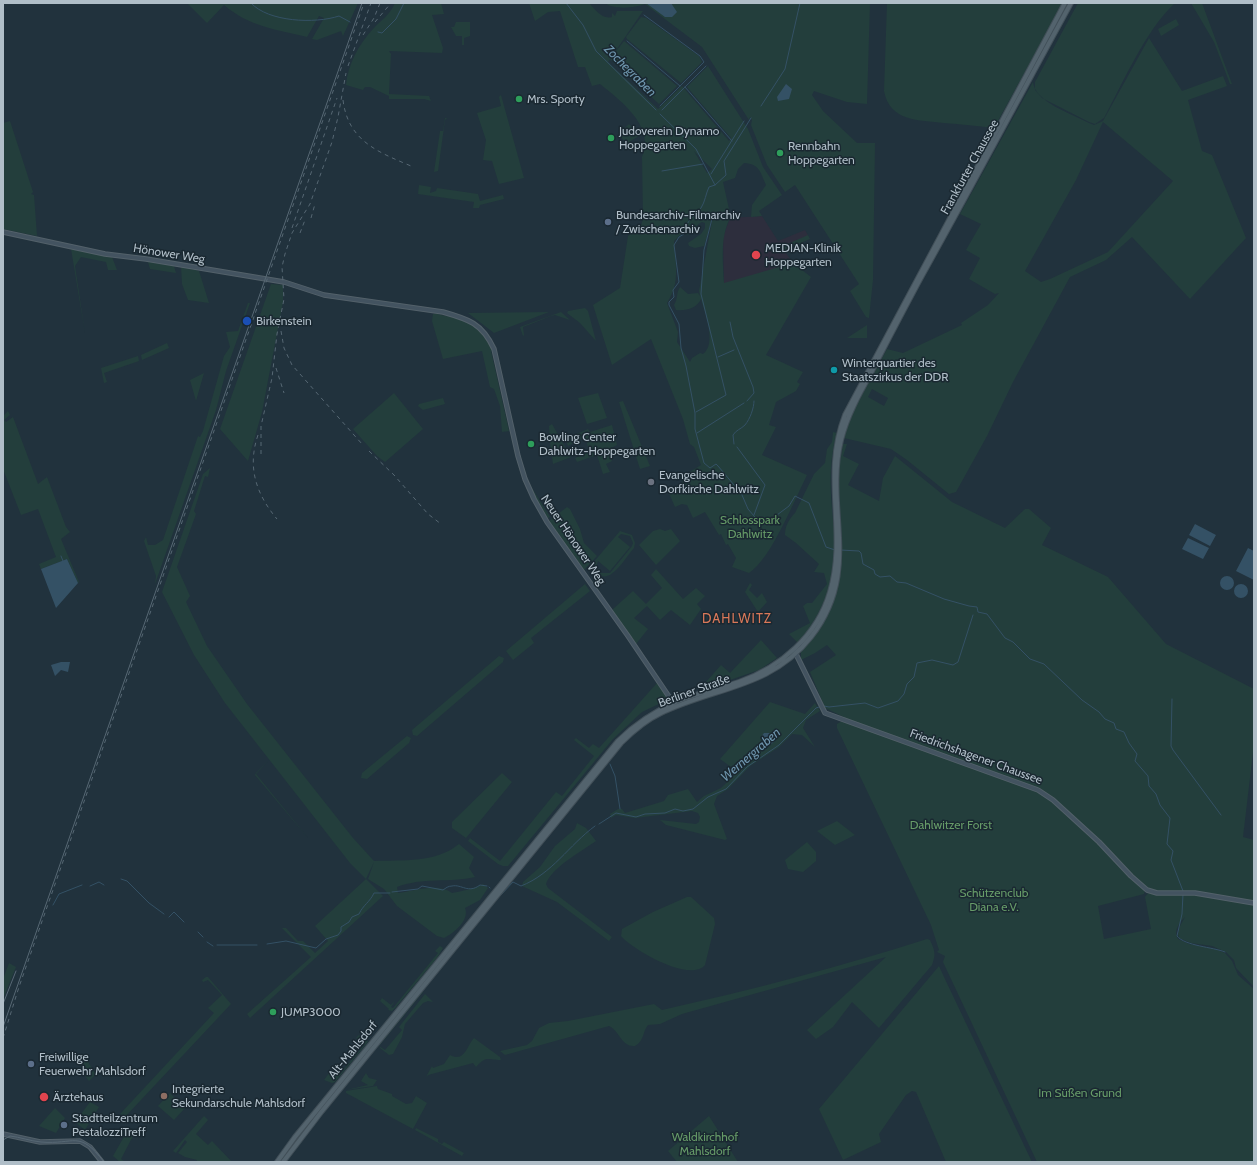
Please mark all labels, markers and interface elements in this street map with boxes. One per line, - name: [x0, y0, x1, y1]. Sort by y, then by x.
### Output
- water label: Zochegraben: [601, 42, 659, 100]
- place label: Mrs. Sporty: [527, 92, 585, 106]
- marker: Mrs. Sporty: [514, 94, 524, 104]
- street label: Frankfurter Chaussee: [938, 117, 1002, 217]
- place label: Judoverein Dynamo Hoppegarten: [619, 124, 719, 152]
- marker: Judoverein Dynamo Hoppegarten: [606, 133, 616, 143]
- place label: Rennbahn Hoppegarten: [788, 139, 855, 167]
- marker: Rennbahn Hoppegarten: [775, 148, 785, 158]
- place label: Bundesarchiv-Filmarchiv / Zwischenarchiv: [616, 208, 741, 236]
- marker: Bundesarchiv-Filmarchiv / Zwischenarchiv: [603, 217, 613, 227]
- street label: Hönower Weg: [132, 241, 206, 267]
- place label: MEDIAN-Klinik Hoppegarten: [765, 241, 841, 269]
- marker: MEDIAN-Klinik Hoppegarten: [750, 249, 762, 261]
- place label: Birkenstein: [256, 314, 312, 328]
- marker: Birkenstein: [241, 315, 253, 327]
- place label: Winterquartier des Staatszirkus der DDR: [842, 356, 949, 384]
- marker: Winterquartier des Staatszirkus der DDR: [829, 365, 839, 375]
- place label: Bowling Center Dahlwitz-Hoppegarten: [539, 430, 655, 458]
- marker: Bowling Center Dahlwitz-Hoppegarten: [526, 439, 536, 449]
- place label: Evangelische Dorfkirche Dahlwitz: [659, 468, 759, 496]
- marker: Evangelische Dorfkirche Dahlwitz: [646, 477, 656, 487]
- street label: Neuer Hönower Weg: [537, 492, 609, 588]
- park label: Schlosspark Dahlwitz: [720, 513, 780, 541]
- district label: DAHLWITZ: [702, 611, 772, 627]
- street label: Berliner Straße: [656, 671, 732, 711]
- water label: Wernergraben: [718, 725, 784, 785]
- street label: Friedrichshagener Chaussee: [908, 726, 1044, 788]
- park label: Dahlwitzer Forst: [910, 818, 992, 832]
- park label: Schützenclub Diana e.V.: [960, 886, 1028, 914]
- place label: JUMP3000: [281, 1005, 341, 1019]
- marker: JUMP3000: [268, 1007, 278, 1017]
- street label: Alt-Mahlsdorf: [325, 1018, 381, 1082]
- place label: Freiwillige Feuerwehr Mahlsdorf: [39, 1050, 146, 1078]
- marker: Freiwillige Feuerwehr Mahlsdorf: [26, 1059, 36, 1069]
- place label: Integrierte Sekundarschule Mahlsdorf: [172, 1082, 305, 1110]
- park label: Im Süßen Grund: [1038, 1086, 1122, 1100]
- place label: Ärztehaus: [53, 1090, 103, 1104]
- marker: Ärztehaus: [38, 1091, 50, 1103]
- marker: Integrierte Sekundarschule Mahlsdorf: [159, 1091, 169, 1101]
- place label: Stadtteilzentrum PestalozziTreff: [72, 1111, 158, 1139]
- marker: Stadtteilzentrum PestalozziTreff: [59, 1120, 69, 1130]
- park label: Waldkirchhof Mahlsdorf: [672, 1130, 738, 1158]

